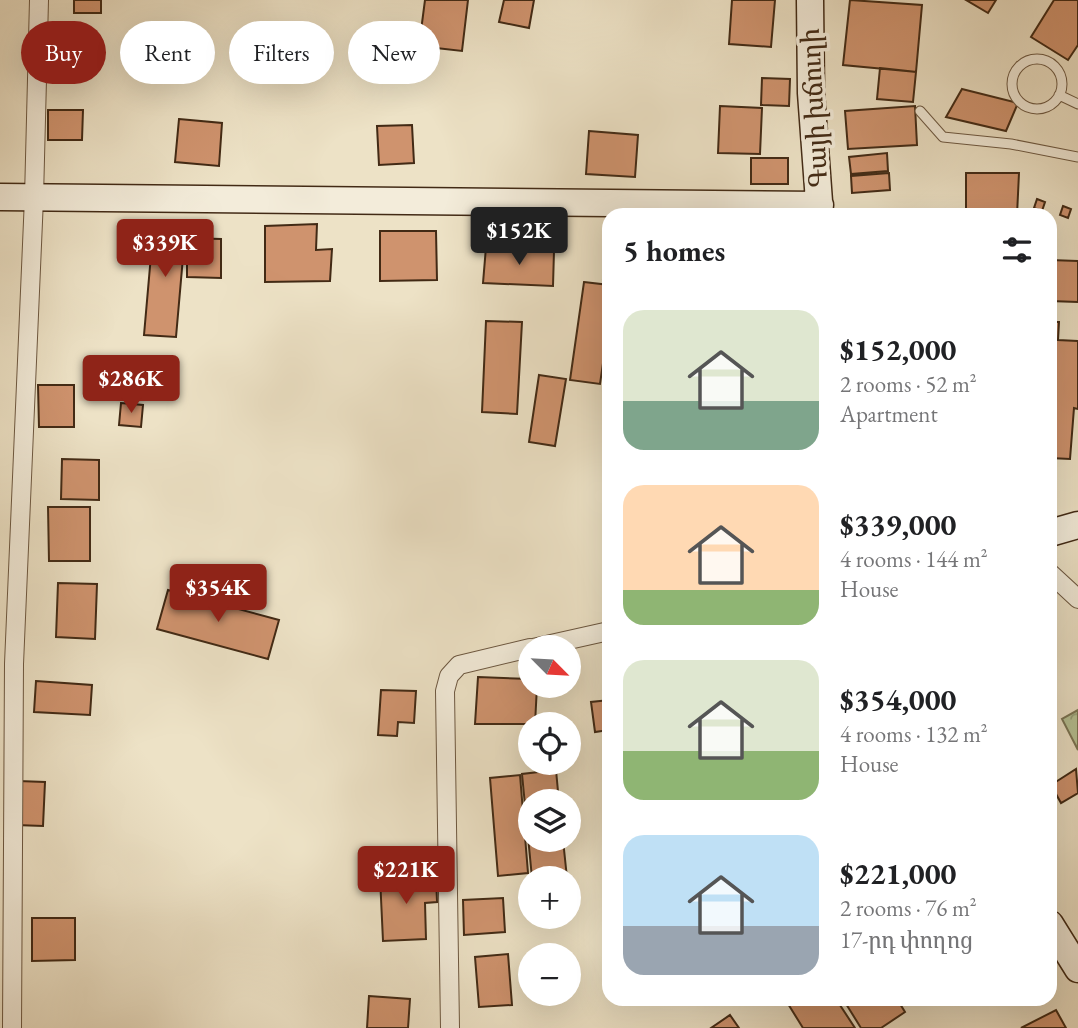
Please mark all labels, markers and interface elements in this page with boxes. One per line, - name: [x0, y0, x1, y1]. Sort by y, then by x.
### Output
- chip: Buy: [21, 21, 106, 84]
- chip: Rent: [120, 21, 215, 84]
- chip: Filters: [229, 21, 334, 84]
- chip: New: [348, 21, 440, 84]
- street label: Գայի խճուղի: [793, 27, 835, 188]
- pin: $152K: [470, 208, 568, 267]
- text: $152K: [487, 215, 551, 245]
- pin: $339K: [116, 219, 214, 279]
- text: $339K: [133, 227, 197, 257]
- text: 5 homes: [623, 231, 725, 270]
- icon: filters: [998, 231, 1036, 269]
- text: $152,000: [840, 330, 956, 369]
- icon: home: [679, 338, 763, 422]
- pin: $286K: [82, 356, 180, 415]
- text: $286K: [99, 363, 163, 393]
- text: 2 rooms · 52 m²: [840, 369, 977, 399]
- text: Apartment: [840, 399, 938, 429]
- text: $339,000: [840, 505, 956, 544]
- icon: home: [679, 513, 763, 597]
- text: 4 rooms · 144 m²: [840, 544, 988, 574]
- pin: $354K: [169, 564, 267, 624]
- text: $354K: [186, 572, 250, 602]
- text: House: [840, 574, 899, 604]
- north arrow: [518, 635, 581, 698]
- map controls: [518, 635, 581, 1006]
- text: $354,000: [840, 680, 956, 719]
- icon: home: [679, 688, 763, 772]
- button: locate: [518, 712, 581, 775]
- text: 4 rooms · 132 m²: [840, 719, 988, 749]
- text: House: [840, 749, 899, 779]
- button: layers: [518, 789, 581, 852]
- pin: $221K: [357, 846, 455, 906]
- text: $221K: [374, 854, 438, 884]
- text: $221,000: [840, 854, 956, 893]
- icon: home: [679, 863, 763, 947]
- button: +: [518, 866, 581, 929]
- text: 2 rooms · 76 m²: [840, 893, 977, 923]
- text: 17-րդ փողոց: [840, 925, 973, 955]
- button: −: [518, 943, 581, 1006]

